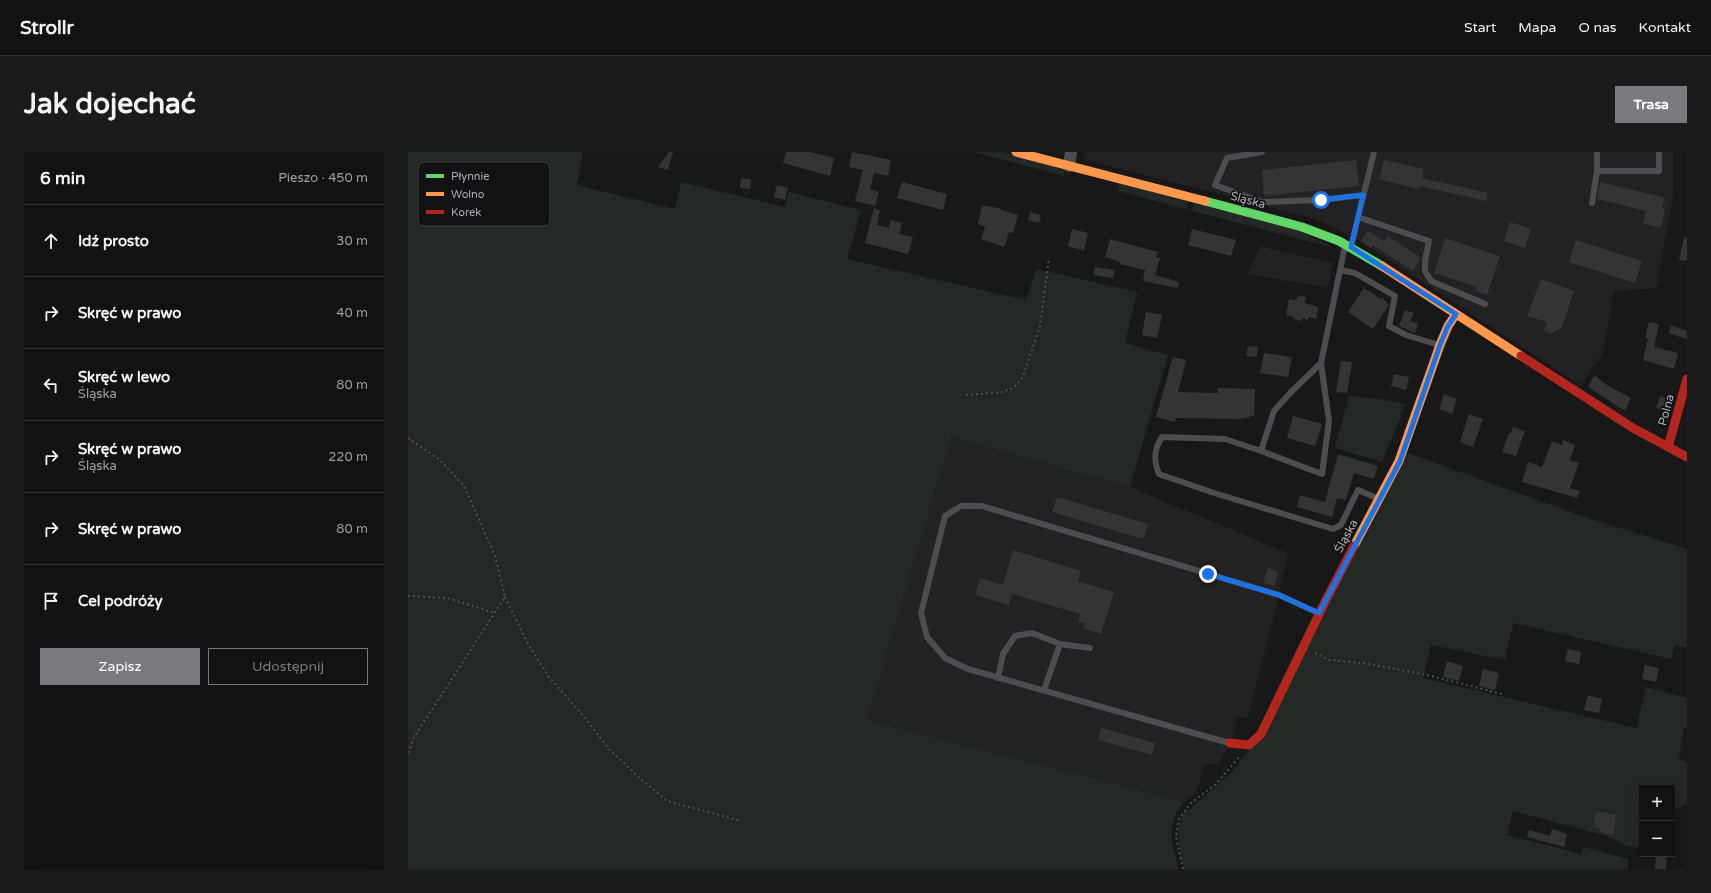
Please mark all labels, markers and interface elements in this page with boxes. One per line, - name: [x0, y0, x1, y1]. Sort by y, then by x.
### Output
- text: Strollr: [20, 17, 74, 39]
- text: Start: [1464, 19, 1496, 36]
- text: Mapa: [1518, 19, 1556, 36]
- text: O nas: [1578, 19, 1617, 36]
- text: Kontakt: [1639, 19, 1691, 36]
- button: Trasa: [1615, 86, 1687, 123]
- text: Jak dojechać: [24, 87, 196, 121]
- legend: [418, 162, 550, 226]
- text: 6 min: [40, 168, 85, 189]
- text: Pieszo · 450 m: [278, 170, 368, 186]
- text: Płynnie: [451, 170, 490, 183]
- text: Wolno: [451, 188, 485, 201]
- street label: Śląska: [1229, 189, 1267, 211]
- route start: [1312, 191, 1330, 209]
- text: Korek: [451, 206, 481, 219]
- icon: ahead: [40, 230, 62, 252]
- text: Idź prosto: [78, 232, 149, 250]
- text: 30 m: [336, 233, 368, 249]
- icon: right: [40, 302, 62, 324]
- text: Skręć w prawo: [78, 304, 181, 322]
- text: 40 m: [336, 305, 368, 321]
- text: Skręć w lewo: [78, 368, 170, 386]
- icon: left: [40, 374, 62, 396]
- text: 80 m: [336, 377, 368, 393]
- text: Śląska: [78, 386, 117, 402]
- street label: Polna: [1655, 393, 1677, 427]
- text: Skręć w prawo: [78, 440, 181, 458]
- icon: right: [40, 446, 62, 468]
- text: 220 m: [328, 449, 368, 465]
- text: Śląska: [78, 458, 117, 474]
- street label: Śląska: [1331, 517, 1361, 555]
- icon: right: [40, 518, 62, 540]
- text: Skręć w prawo: [78, 520, 181, 538]
- text: 80 m: [336, 521, 368, 537]
- route end: [1199, 565, 1217, 583]
- icon: arrive: [40, 590, 62, 612]
- text: Cel podróży: [78, 592, 163, 610]
- button: Zapisz: [40, 648, 200, 685]
- button: Udostępnij: [208, 648, 368, 685]
- map controls: [1639, 785, 1675, 857]
- button: +: [1639, 785, 1675, 821]
- button: −: [1639, 821, 1675, 857]

